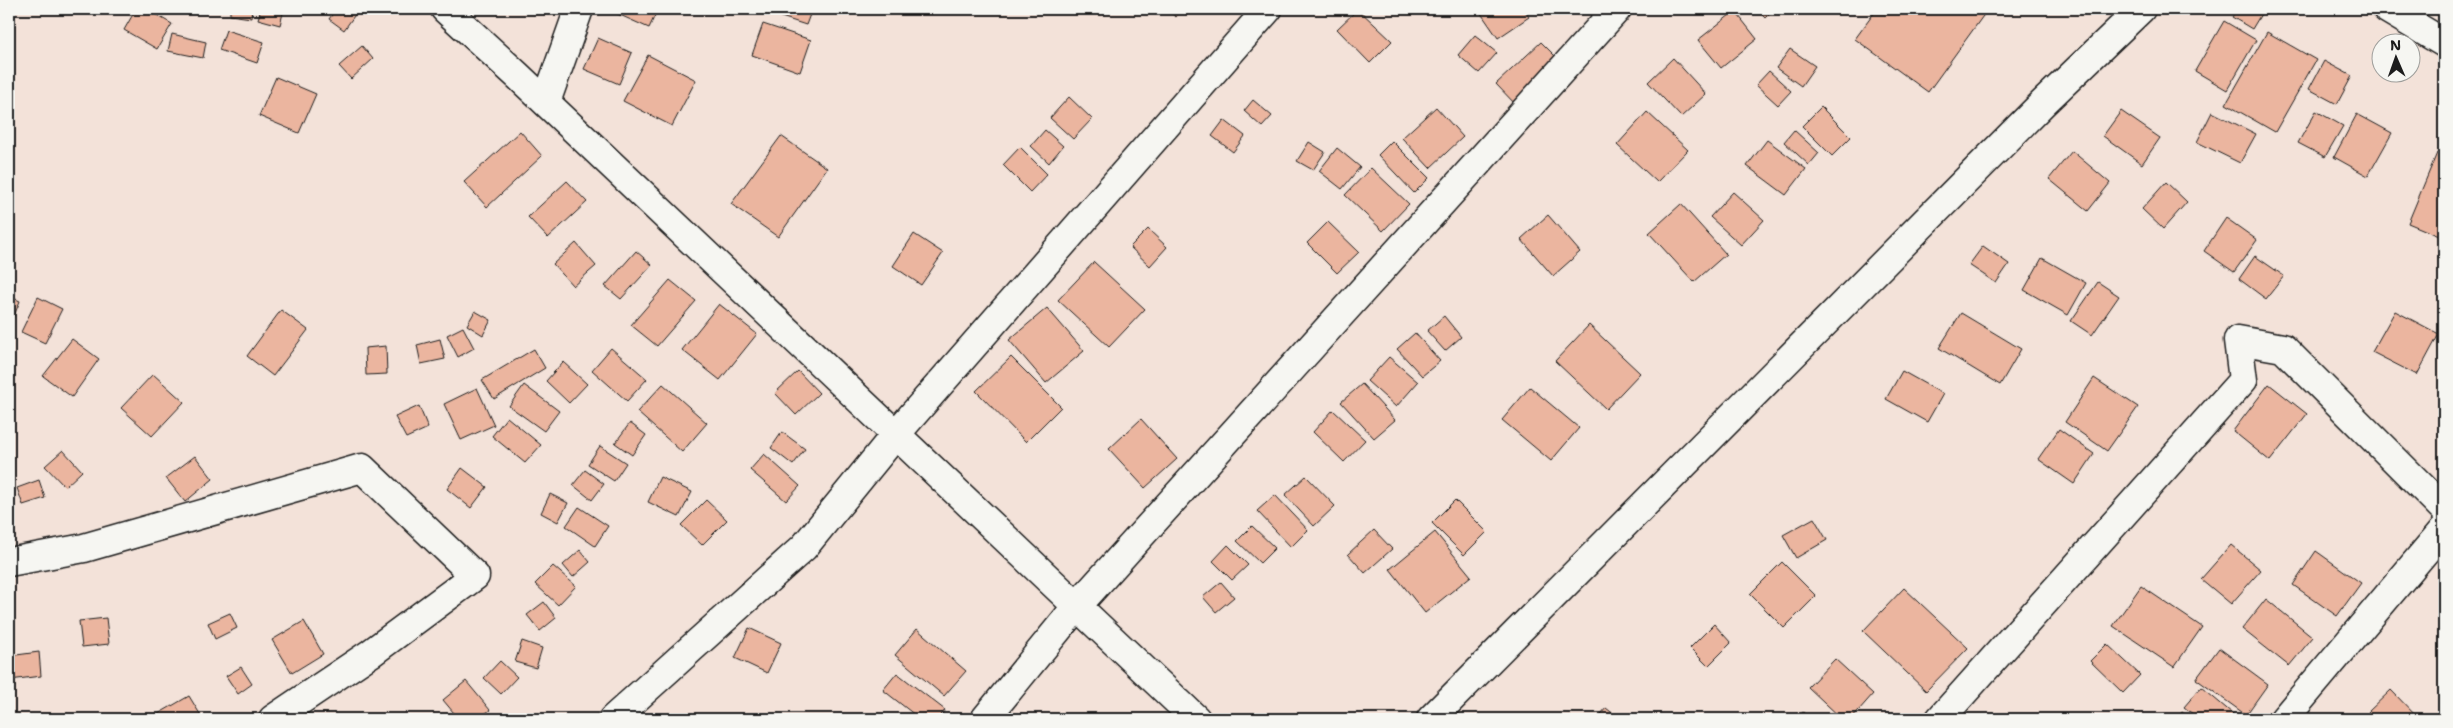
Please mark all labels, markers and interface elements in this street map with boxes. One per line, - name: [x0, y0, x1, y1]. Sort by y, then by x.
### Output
- north arrow: [2370, 32, 2420, 82]
- text: N: [2390, 36, 2401, 54]

